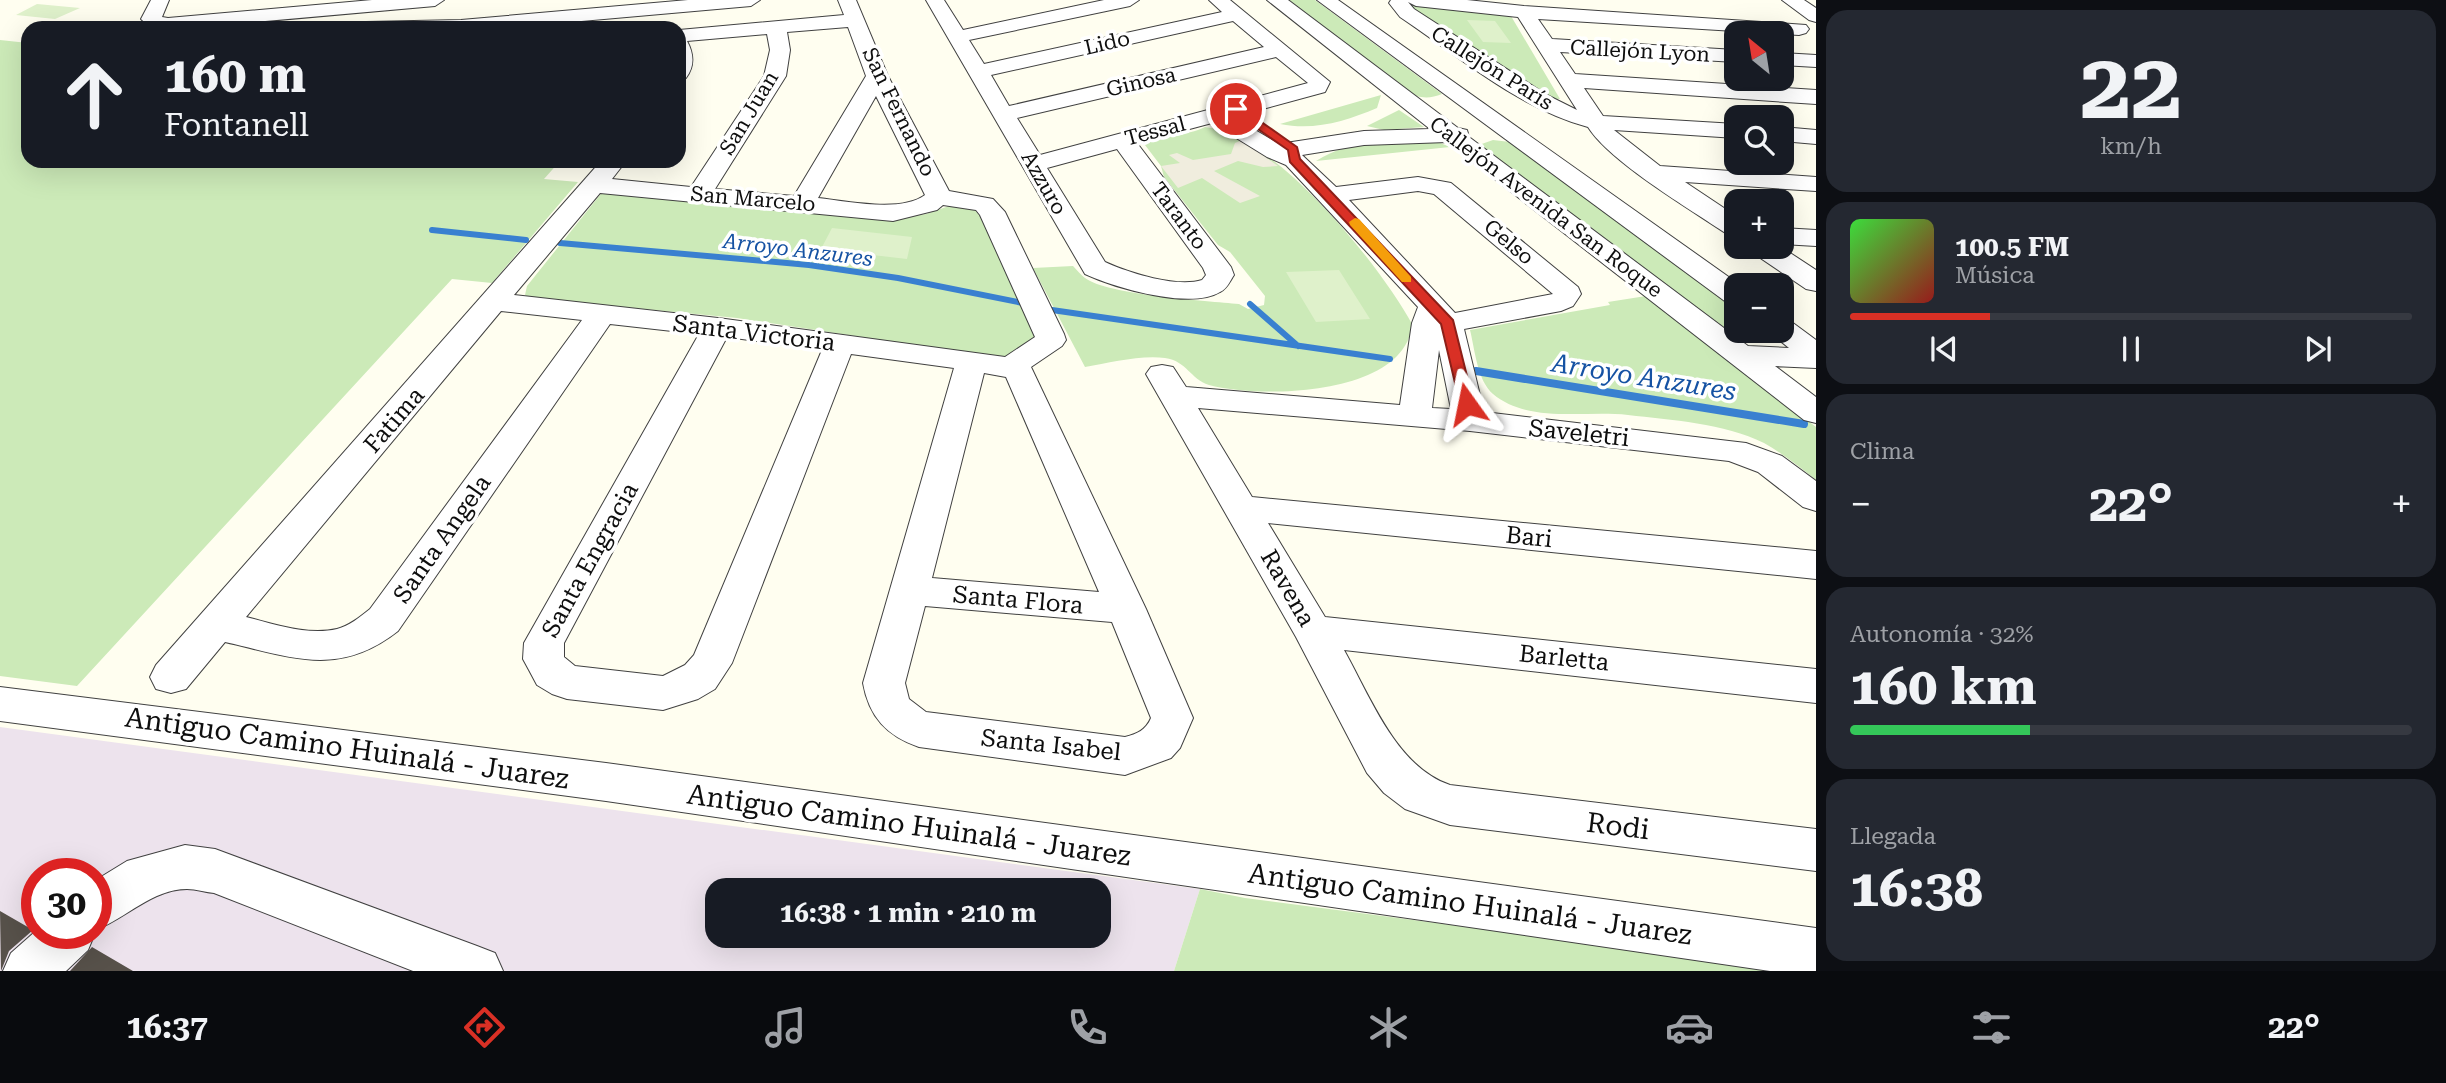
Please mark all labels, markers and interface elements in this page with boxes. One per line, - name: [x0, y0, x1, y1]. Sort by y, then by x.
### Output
- street label: Callejón París: [1427, 21, 1557, 115]
- north arrow: [1724, 21, 1794, 91]
- map controls: [1724, 21, 1794, 343]
- street label: Lido: [1082, 26, 1132, 60]
- text: 22: [2080, 34, 2182, 140]
- street label: Callejón Lyon: [1569, 35, 1711, 67]
- street label: San Fernando: [858, 44, 940, 180]
- text: 160 m: [164, 47, 306, 104]
- icon: ahead: [49, 49, 140, 140]
- street label: Ginosa: [1104, 62, 1179, 102]
- street label: San Juan: [715, 67, 783, 159]
- pin: [1206, 79, 1266, 139]
- icon: arrive: [1217, 90, 1255, 128]
- button: search: [1724, 105, 1794, 175]
- text: Fontanell: [164, 106, 309, 144]
- street label: Tessal: [1122, 111, 1188, 151]
- street label: Callejón Avenida San Roque: [1425, 112, 1667, 302]
- text: km/h: [2100, 133, 2162, 160]
- street label: Azzuro: [1016, 147, 1072, 219]
- street label: Taranto: [1146, 178, 1212, 254]
- street label: San Marcelo: [689, 182, 817, 216]
- button: +: [1724, 189, 1794, 259]
- street label: Gelso: [1479, 214, 1539, 270]
- water label: Arroyo Anzures: [720, 229, 874, 271]
- text: 100.5 FM: [1955, 232, 2069, 262]
- text: Música: [1955, 262, 2035, 289]
- button: −: [1724, 273, 1794, 343]
- street label: Santa Victoria: [671, 309, 837, 357]
- icon: previous: [1925, 330, 1963, 368]
- icon: pause: [2112, 330, 2150, 368]
- icon: next: [2299, 330, 2337, 368]
- water label: Arroyo Anzures: [1548, 347, 1738, 406]
- position arrow: [1430, 367, 1504, 441]
- street label: Fatima: [358, 382, 430, 458]
- street label: Saveletri: [1527, 414, 1631, 452]
- text: Clima: [1850, 438, 1914, 465]
- street label: Santa Angela: [387, 469, 497, 609]
- text: 22°: [2089, 473, 2173, 534]
- street label: Santa Engracia: [536, 478, 644, 642]
- text: −: [1850, 482, 1871, 526]
- text: +: [2391, 482, 2412, 526]
- street label: Bari: [1504, 521, 1554, 553]
- street label: Ravena: [1255, 545, 1321, 631]
- street label: Santa Flora: [952, 580, 1084, 620]
- text: Autonomía · 32%: [1850, 621, 2034, 648]
- street label: Barletta: [1518, 639, 1610, 677]
- text: 160 km: [1850, 656, 2037, 717]
- street label: Antiguo Camino Huinalá - Juarez: [123, 701, 571, 795]
- street label: Santa Isabel: [980, 724, 1122, 766]
- street label: Antiguo Camino Huinalá - Juarez: [685, 778, 1133, 872]
- street label: Rodi: [1585, 806, 1651, 846]
- text: Llegada: [1850, 823, 1936, 850]
- street label: Antiguo Camino Huinalá - Juarez: [1246, 857, 1694, 951]
- speed limit sign: 30: [21, 858, 112, 949]
- text: 16:38: [1850, 858, 1983, 919]
- text: 16:38 · 1 min · 210 m: [780, 898, 1036, 928]
- icon: directions: [460, 1003, 509, 1052]
- icon: music: [761, 1003, 810, 1052]
- icon: phone: [1063, 1003, 1112, 1052]
- icon: climate: [1364, 1003, 1413, 1052]
- icon: car: [1665, 1003, 1714, 1052]
- icon: filters: [1967, 1003, 2016, 1052]
- text: 16:37: [126, 1008, 208, 1046]
- text: 22°: [2268, 1008, 2320, 1046]

